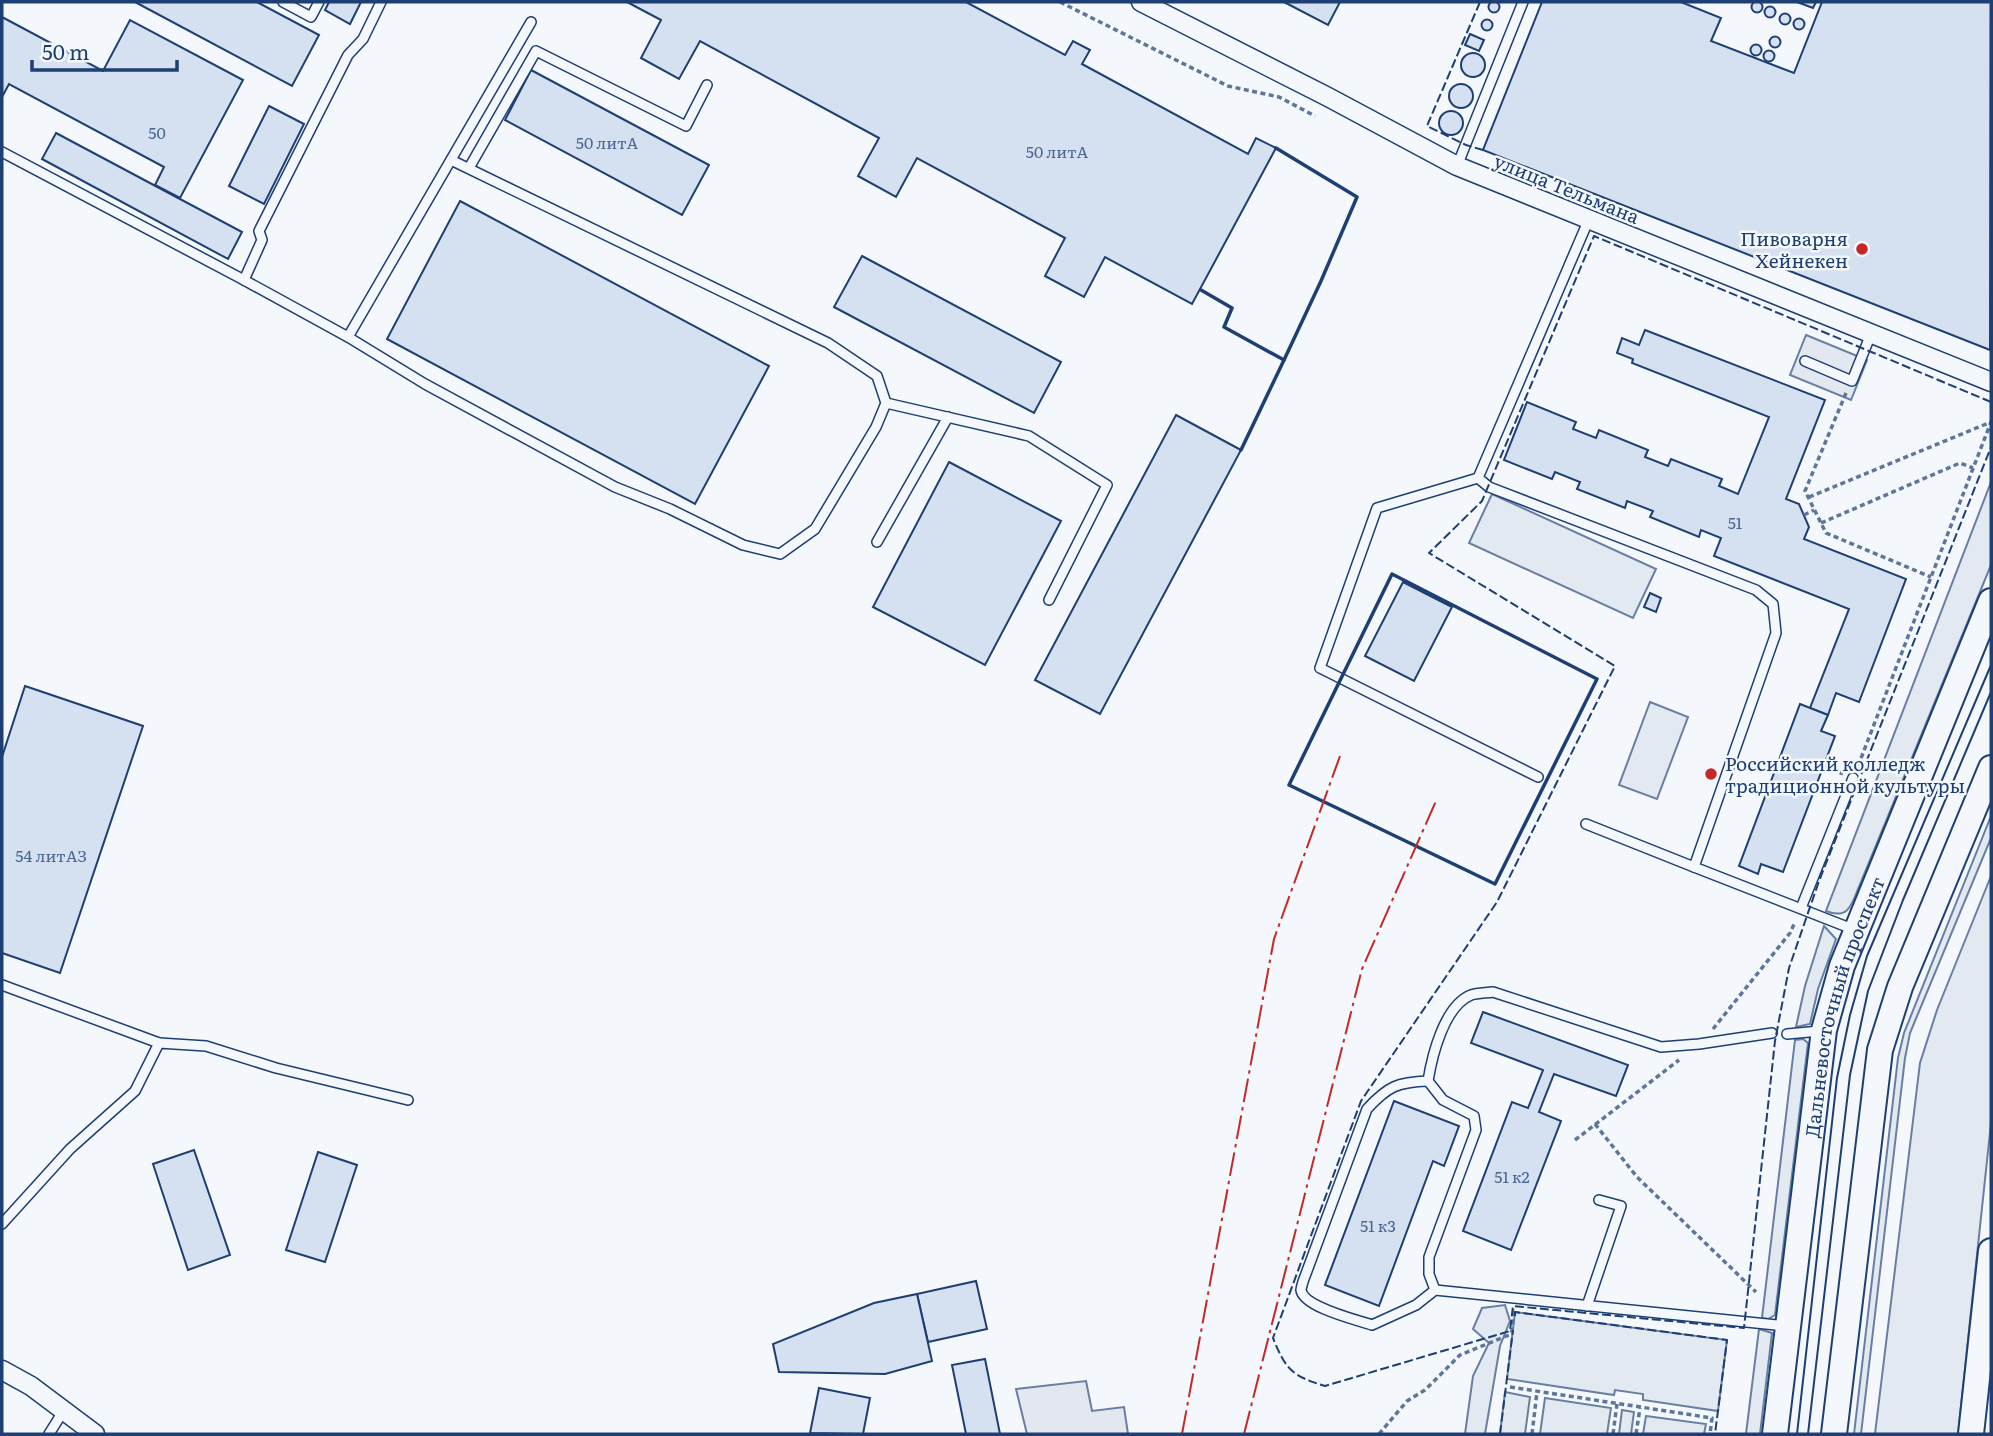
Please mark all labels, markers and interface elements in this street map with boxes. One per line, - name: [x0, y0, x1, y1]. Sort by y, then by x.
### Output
- scale bar: [32, 28, 177, 72]
- text: 50 m: [42, 35, 89, 66]
- house number: 50: [148, 120, 166, 144]
- house number: 50 литА: [576, 130, 638, 154]
- house number: 50 литА: [1026, 139, 1088, 163]
- street label: улица Тельмана: [1490, 146, 1645, 230]
- place label: Пивоварня Хейнекен: [1740, 224, 1848, 274]
- marker: Пивоварня Хейнекен: [1854, 241, 1870, 257]
- house number: 51: [1728, 510, 1743, 534]
- place label: Российский колледж традиционной культуры: [1725, 749, 1965, 799]
- marker: Российский колледж традиционной культуры: [1703, 766, 1719, 782]
- house number: 54 литАЗ: [15, 843, 87, 867]
- street label: Дальневосточный проспект: [1797, 872, 1891, 1139]
- house number: 51 к2: [1494, 1164, 1530, 1188]
- house number: 51 к3: [1360, 1213, 1396, 1237]

